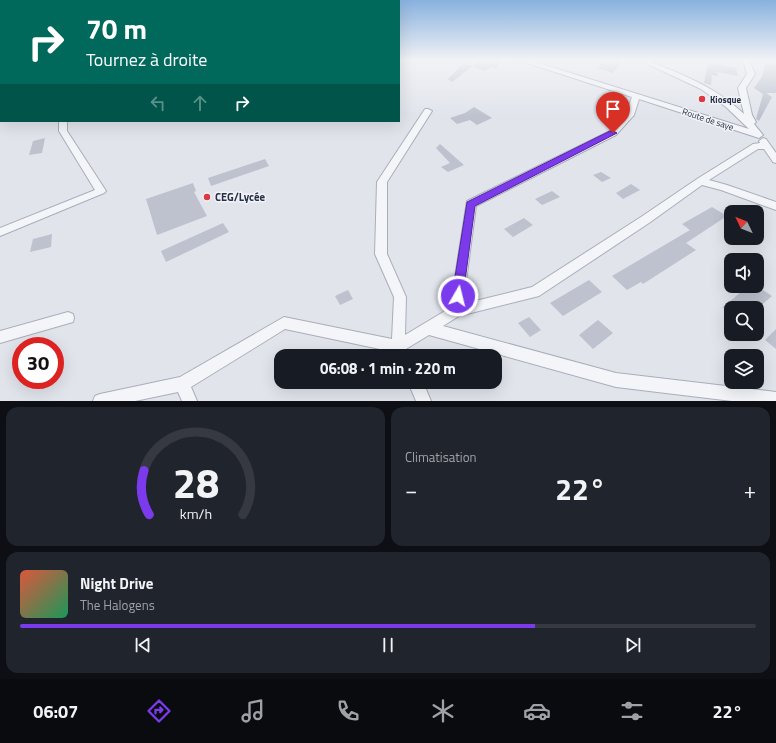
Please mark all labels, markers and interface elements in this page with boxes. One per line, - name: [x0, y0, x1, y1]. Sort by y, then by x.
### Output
- text: 70 m: [86, 7, 147, 50]
- icon: right: [20, 16, 72, 68]
- text: Tournez à droite: [86, 46, 207, 73]
- icon: left: [147, 92, 169, 114]
- icon: ahead: [189, 92, 211, 114]
- icon: right: [231, 92, 253, 114]
- pin: [596, 92, 630, 133]
- place label: Kiosque: [710, 93, 742, 106]
- marker: Kiosque: [697, 94, 707, 104]
- icon: arrive: [602, 98, 624, 120]
- street label: Route de saye: [681, 105, 736, 134]
- place label: CEG/Lycée: [215, 189, 266, 205]
- marker: CEG/Lycée: [202, 192, 212, 202]
- north arrow: [724, 205, 764, 245]
- map controls: [724, 205, 764, 389]
- button: sound: [724, 253, 764, 293]
- position arrow: [437, 275, 479, 317]
- button: search: [724, 301, 764, 341]
- speed limit sign: 30: [12, 337, 64, 389]
- button: layers: [724, 349, 764, 389]
- text: 06:08 · 1 min · 220 m: [320, 357, 456, 380]
- text: Climatisation: [405, 447, 477, 467]
- text: 28: [172, 450, 219, 513]
- text: 22°: [555, 466, 606, 512]
- text: −: [405, 473, 417, 507]
- text: +: [744, 473, 756, 507]
- text: km/h: [179, 502, 212, 524]
- text: Night Drive: [80, 572, 153, 595]
- text: The Halogens: [80, 595, 155, 615]
- icon: previous: [132, 634, 154, 656]
- icon: pause: [377, 634, 399, 656]
- icon: next: [622, 634, 644, 656]
- icon: directions: [145, 697, 173, 725]
- icon: music: [239, 697, 267, 725]
- icon: phone: [334, 697, 362, 725]
- icon: climate: [429, 697, 457, 725]
- icon: car: [523, 697, 551, 725]
- icon: filters: [618, 697, 646, 725]
- text: 06:07: [33, 698, 78, 725]
- text: 22°: [712, 698, 743, 725]

